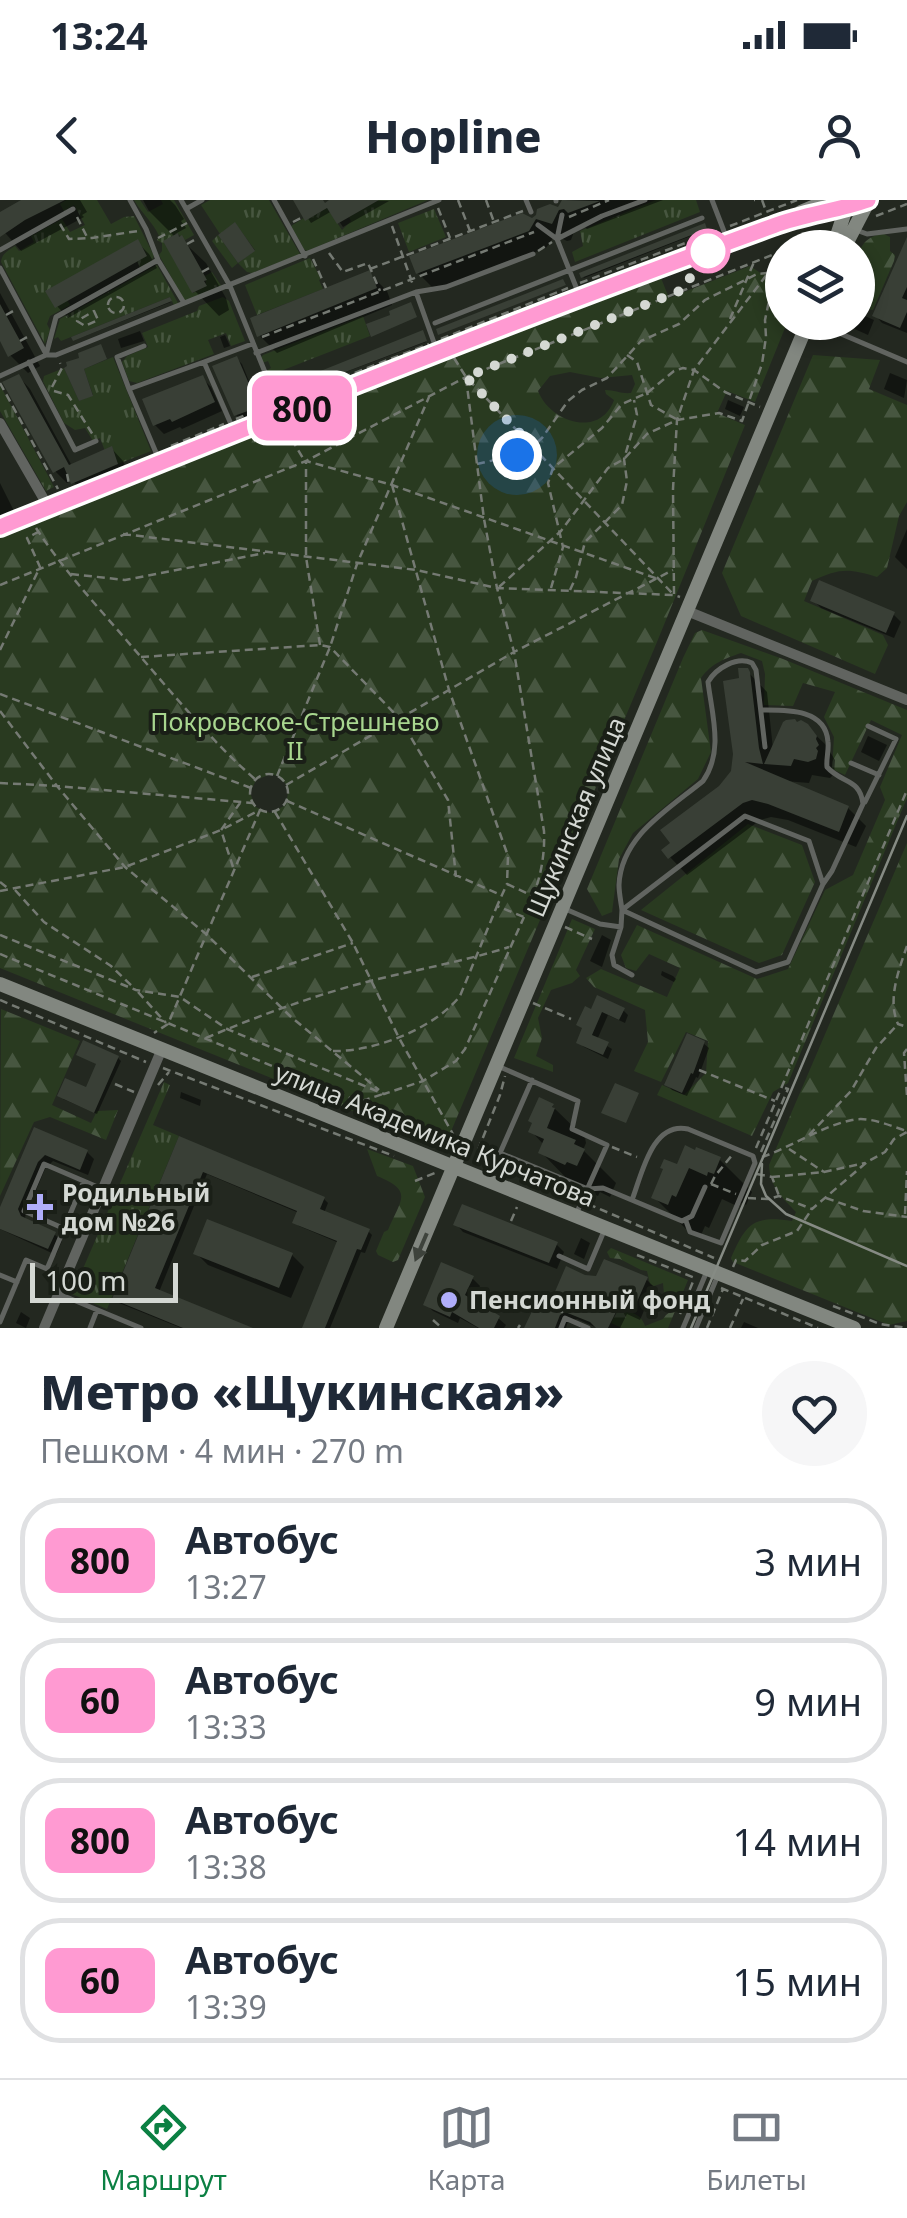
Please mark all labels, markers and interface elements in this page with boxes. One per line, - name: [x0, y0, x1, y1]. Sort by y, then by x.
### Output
- text: 13:24: [50, 9, 148, 61]
- text: Hopline: [365, 105, 542, 166]
- icon: back: [40, 108, 95, 163]
- icon: person: [812, 108, 867, 163]
- unlabelled marker: [687, 230, 729, 272]
- map controls: [765, 230, 875, 340]
- button: layers: [765, 230, 875, 340]
- line badge: 800: [244, 376, 360, 440]
- text: 800: [272, 385, 332, 432]
- your location: [492, 430, 542, 480]
- park label: Покровское-Стрешнево II: [150, 704, 440, 767]
- street label: Щукинская улица: [518, 711, 633, 922]
- street label: улица Академика Курчатова: [270, 1054, 601, 1214]
- place label: Родильный дом №26: [62, 1175, 210, 1238]
- marker: Родильный дом №26: [27, 1194, 53, 1220]
- one-way arrow: [413, 1232, 429, 1262]
- scale bar: [30, 1258, 178, 1302]
- text: 100 m: [45, 1261, 127, 1299]
- place label: Пенсионный фонд: [469, 1282, 710, 1316]
- marker: Пенсионный фонд: [438, 1289, 460, 1311]
- text: Метро «Щукинская»: [40, 1359, 564, 1424]
- button: heart: [762, 1361, 867, 1466]
- text: Пешком · 4 мин · 270 m: [40, 1429, 404, 1472]
- text: Автобус: [185, 1513, 339, 1565]
- text: 3 мин: [754, 1535, 862, 1587]
- text: 800: [70, 1537, 130, 1584]
- text: 13:27: [185, 1565, 267, 1608]
- text: Автобус: [185, 1653, 339, 1705]
- text: 9 мин: [754, 1675, 862, 1727]
- text: 60: [80, 1677, 120, 1724]
- text: 13:33: [185, 1705, 267, 1748]
- text: Автобус: [185, 1793, 339, 1845]
- text: 14 мин: [733, 1815, 862, 1867]
- text: 800: [70, 1817, 130, 1864]
- text: 13:38: [185, 1845, 267, 1888]
- text: Автобус: [185, 1933, 339, 1985]
- text: 15 мин: [733, 1955, 862, 2007]
- text: 60: [80, 1957, 120, 2004]
- text: 13:39: [185, 1985, 267, 2028]
- tab: Маршрут: [100, 2100, 227, 2198]
- tab: Карта: [427, 2100, 506, 2198]
- tab: Билеты: [706, 2100, 807, 2198]

